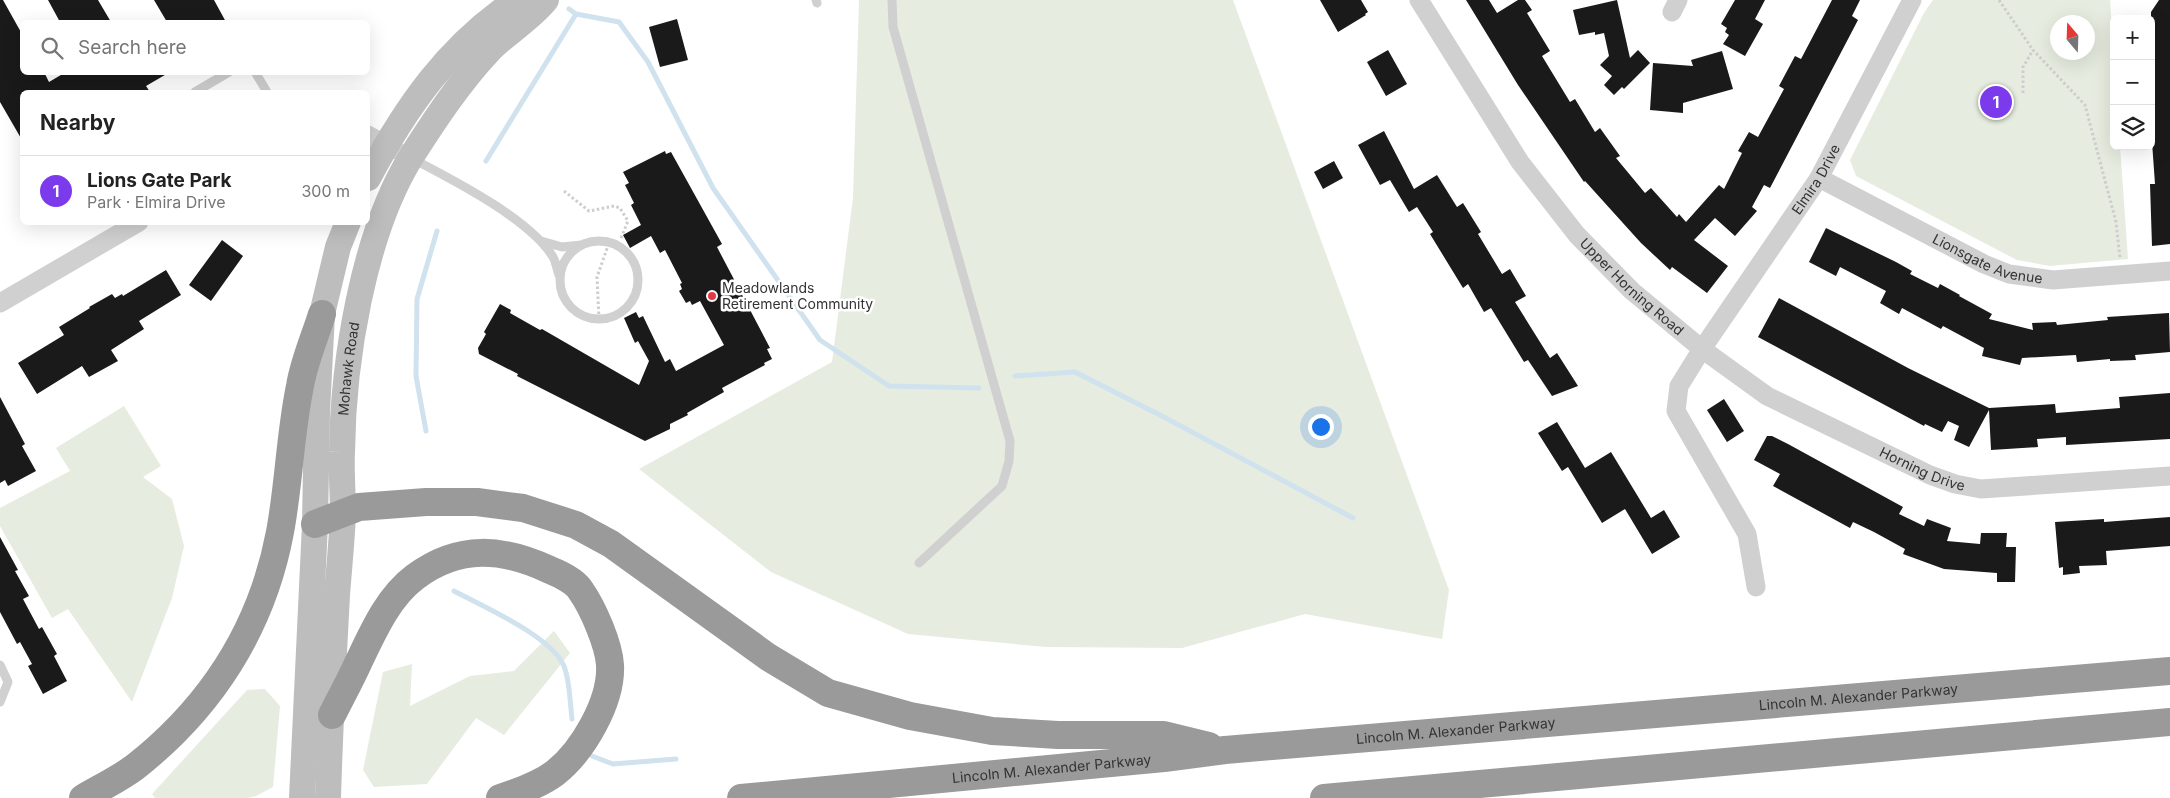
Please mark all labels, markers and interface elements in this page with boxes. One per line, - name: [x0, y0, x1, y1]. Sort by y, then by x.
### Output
- north arrow: [2050, 15, 2095, 60]
- map controls: [2110, 15, 2155, 150]
- button: +: [2110, 15, 2155, 60]
- search box: [20, 20, 370, 75]
- icon: search: [38, 34, 66, 62]
- text: Search here: [78, 36, 187, 59]
- button: −: [2110, 60, 2155, 105]
- pin: 1: [1980, 83, 2012, 121]
- button: layers: [2110, 105, 2155, 150]
- text: Nearby: [40, 110, 115, 135]
- street label: Elmira Drive: [1788, 141, 1843, 218]
- text: Lions Gate Park: [87, 169, 232, 192]
- text: 1: [53, 181, 59, 201]
- text: 300 m: [301, 181, 350, 201]
- text: Park · Elmira Drive: [87, 192, 225, 212]
- street label: Lionsgate Avenue: [1930, 230, 2044, 286]
- street label: Upper Horning Road: [1577, 234, 1688, 338]
- place label: Meadowlands Retirement Community: [722, 279, 873, 312]
- marker: Meadowlands Retirement Community: [706, 290, 718, 302]
- street label: Mohawk Road: [334, 321, 362, 416]
- your location: [1308, 414, 1334, 440]
- street label: Horning Drive: [1877, 443, 1966, 494]
- street label: Lincoln M. Alexander Parkway: [1758, 680, 1959, 713]
- street label: Lincoln M. Alexander Parkway: [1355, 713, 1556, 747]
- street label: Lincoln M. Alexander Parkway: [951, 750, 1152, 786]

